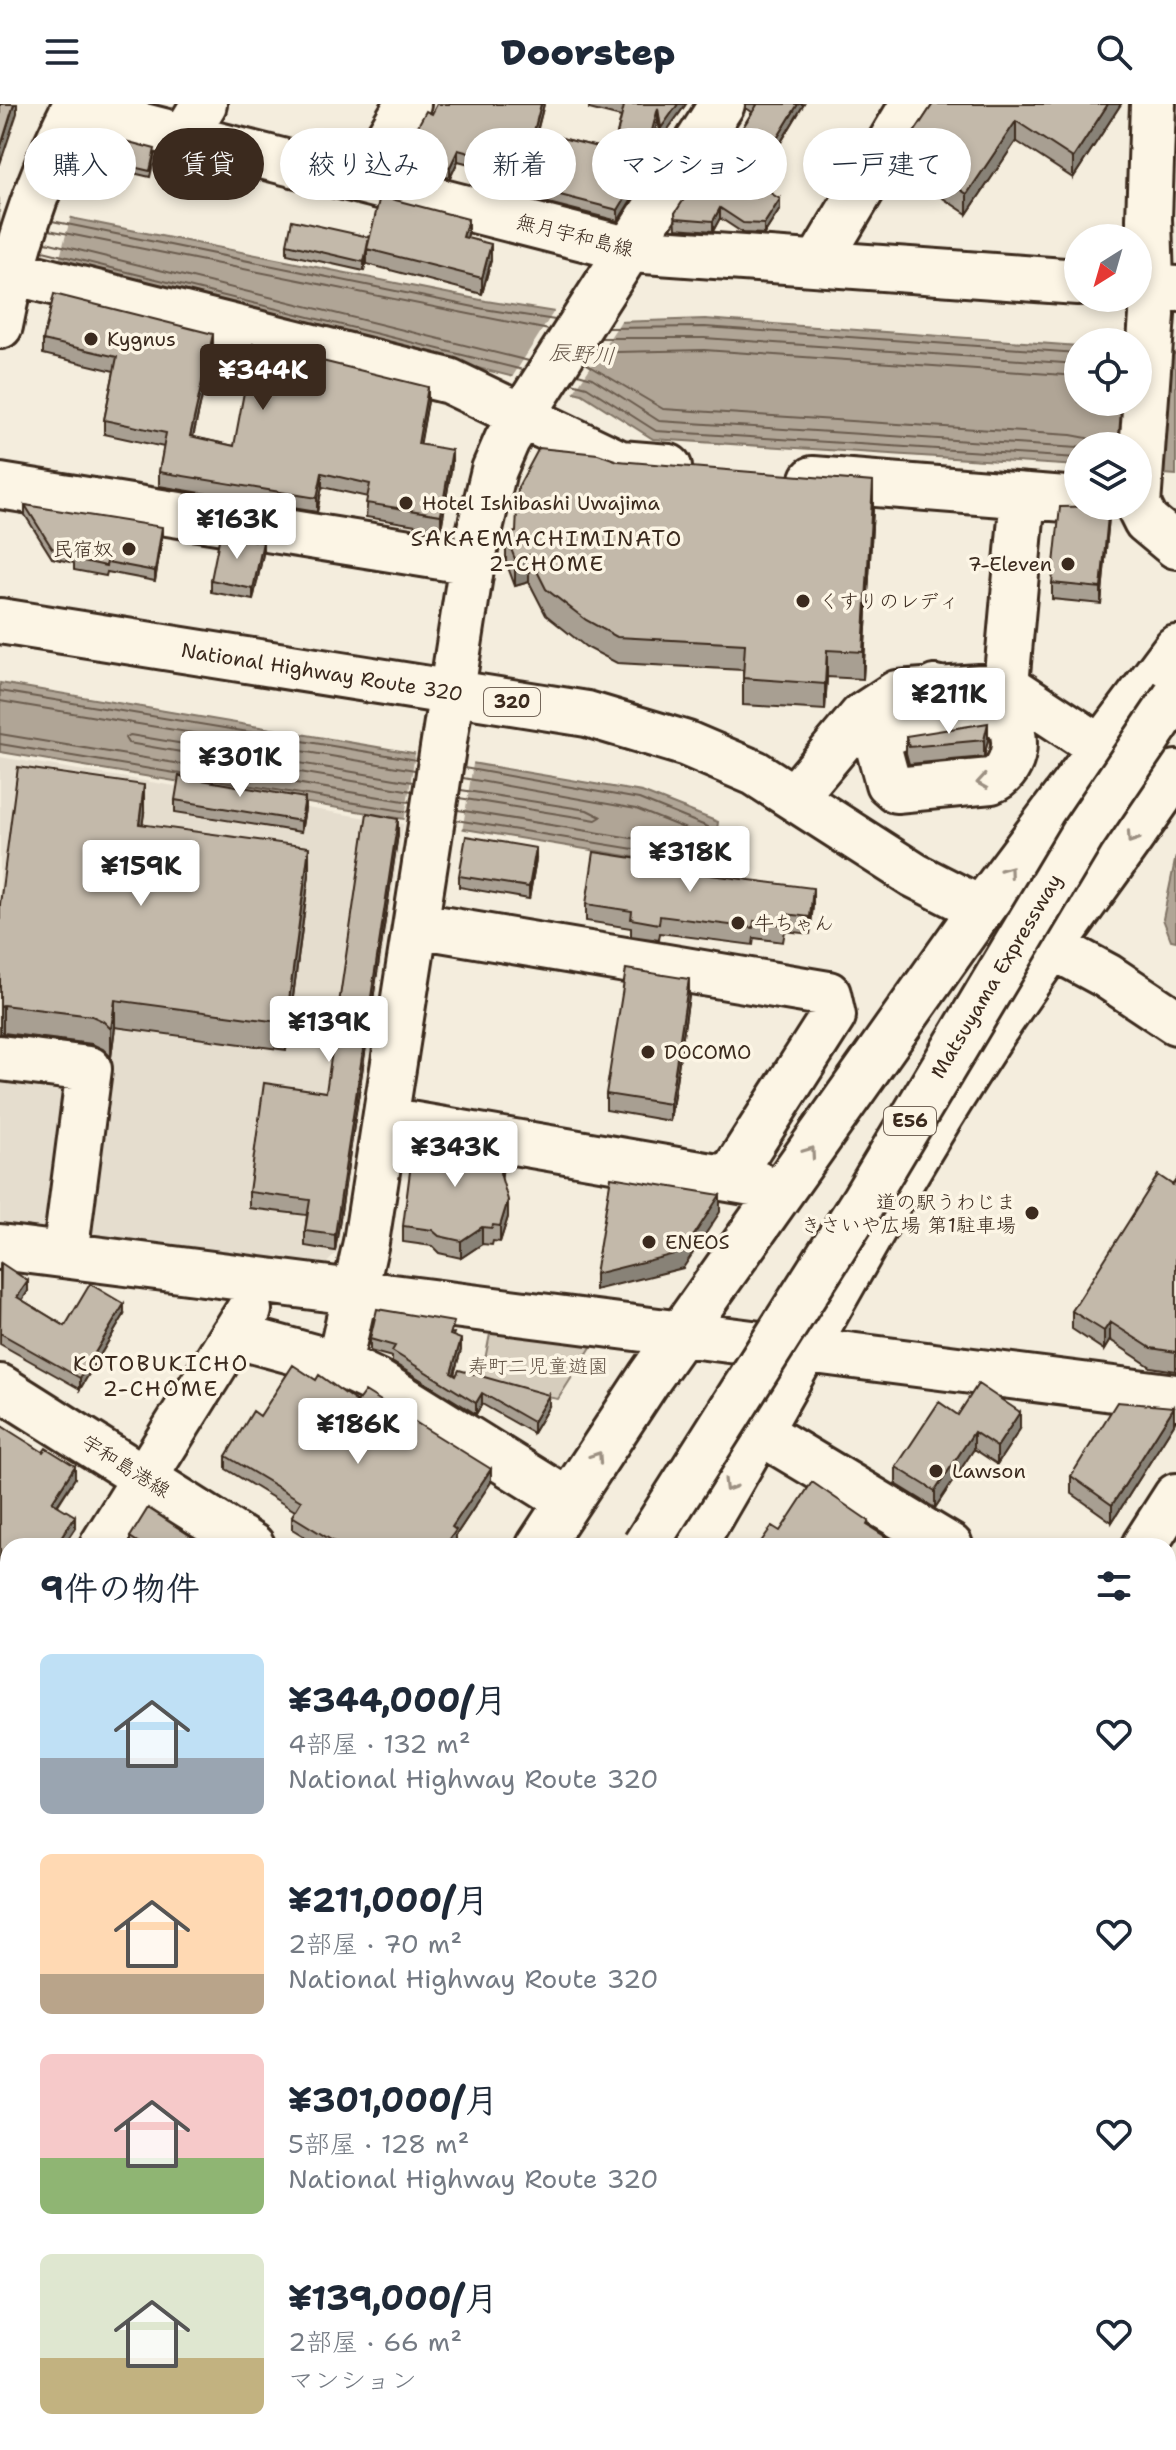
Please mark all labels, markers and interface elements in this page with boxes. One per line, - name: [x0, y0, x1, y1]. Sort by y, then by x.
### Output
- text: Doorstep: [501, 28, 675, 77]
- icon: menu: [40, 30, 84, 74]
- icon: search: [1092, 30, 1136, 74]
- chip: 購入: [24, 128, 136, 200]
- chip: 賃貸: [152, 128, 264, 200]
- chip: 絞り込み: [280, 128, 448, 200]
- chip: 新着: [464, 128, 576, 200]
- chip: マンション: [592, 128, 787, 200]
- chip: 一戸建て: [803, 128, 971, 200]
- street label: 無月宇和島線: [514, 208, 636, 262]
- north arrow: [1064, 224, 1152, 312]
- map controls: [1064, 224, 1152, 520]
- place label: Kygnus: [107, 326, 176, 352]
- button: locate: [1064, 328, 1152, 416]
- marker: Kygnus: [82, 330, 100, 348]
- water label: 辰野川: [548, 337, 616, 371]
- pin: ¥344K: [207, 344, 319, 412]
- text: ¥344K: [218, 352, 308, 387]
- button: layers: [1064, 432, 1152, 520]
- place label: Hotel Ishibashi Uwajima: [422, 490, 660, 516]
- pin: ¥163K: [181, 493, 293, 561]
- marker: Hotel Ishibashi Uwajima: [397, 494, 415, 512]
- text: ¥163K: [196, 501, 278, 536]
- district label: SAKAEMACHIMINATO 2-CHOME: [411, 524, 683, 578]
- place label: 民宿奴: [53, 536, 113, 562]
- marker: 民宿奴: [120, 540, 138, 558]
- place label: 7-Eleven: [968, 551, 1052, 577]
- marker: 7-Eleven: [1059, 555, 1077, 573]
- place label: くすりのレディ: [819, 588, 959, 614]
- marker: くすりのレディ: [794, 592, 812, 610]
- street label: National Highway Route 320: [179, 637, 465, 707]
- pin: ¥211K: [893, 668, 1005, 736]
- text: ¥211K: [911, 676, 987, 711]
- road number: 320: [484, 688, 540, 716]
- pin: ¥301K: [184, 731, 296, 799]
- text: ¥301K: [198, 739, 282, 774]
- one-way arrow: [975, 773, 989, 790]
- pin: ¥318K: [634, 826, 746, 894]
- one-way arrow: [1127, 829, 1142, 844]
- text: ¥318K: [649, 834, 731, 869]
- pin: ¥159K: [85, 840, 197, 908]
- text: ¥159K: [101, 848, 181, 883]
- one-way arrow: [998, 865, 1013, 880]
- street label: Matsuyama Expressway: [925, 869, 1067, 1083]
- place label: 牛ちゃん: [754, 910, 834, 936]
- marker: 牛ちゃん: [729, 914, 747, 932]
- pin: ¥139K: [273, 996, 385, 1064]
- text: ¥139K: [288, 1004, 370, 1039]
- place label: DOCOMO: [664, 1039, 751, 1065]
- marker: DOCOMO: [639, 1043, 657, 1061]
- road number: E56: [884, 1107, 936, 1135]
- pin: ¥343K: [399, 1121, 511, 1189]
- text: ¥343K: [411, 1129, 499, 1164]
- one-way arrow: [800, 1146, 815, 1161]
- place label: 道の駅うわじま きさいや広場 第1駐車場: [801, 1189, 1016, 1238]
- marker: 道の駅うわじま きさいや広場 第1駐車場: [1023, 1204, 1041, 1222]
- place label: ENEOS: [665, 1229, 730, 1255]
- marker: ENEOS: [640, 1233, 658, 1251]
- district label: KOTOBUKICHO 2-CHOME: [73, 1349, 249, 1403]
- park label: 寿町二児童遊園: [468, 1353, 608, 1379]
- pin: ¥186K: [302, 1398, 414, 1466]
- text: ¥186K: [316, 1406, 400, 1441]
- street label: 宇和島港線: [77, 1428, 175, 1504]
- one-way arrow: [588, 1452, 603, 1466]
- place label: Lawson: [952, 1458, 1026, 1484]
- marker: Lawson: [927, 1462, 945, 1480]
- one-way arrow: [723, 1477, 739, 1491]
- icon: filters: [1092, 1564, 1136, 1608]
- text: 9件の物件: [40, 1565, 200, 1611]
- text: ¥344,000/月: [288, 1677, 507, 1723]
- icon: home: [104, 1686, 200, 1782]
- icon: heart: [1092, 1712, 1136, 1756]
- text: 4部屋 · 132 m²: [288, 1726, 471, 1761]
- text: National Highway Route 320: [288, 1761, 658, 1796]
- text: ¥211,000/月: [288, 1877, 489, 1923]
- icon: home: [104, 1886, 200, 1982]
- icon: heart: [1092, 1912, 1136, 1956]
- text: 2部屋 · 70 m²: [288, 1926, 462, 1961]
- text: National Highway Route 320: [288, 1961, 658, 1996]
- text: ¥301,000/月: [288, 2077, 499, 2123]
- icon: home: [104, 2086, 200, 2182]
- icon: heart: [1092, 2112, 1136, 2156]
- text: 5部屋 · 128 m²: [288, 2126, 469, 2161]
- text: National Highway Route 320: [288, 2161, 658, 2196]
- text: ¥139,000/月: [288, 2275, 498, 2321]
- icon: home: [104, 2286, 200, 2382]
- icon: heart: [1092, 2312, 1136, 2356]
- text: 2部屋 · 66 m²: [288, 2324, 462, 2359]
- text: マンション: [288, 2362, 417, 2397]

